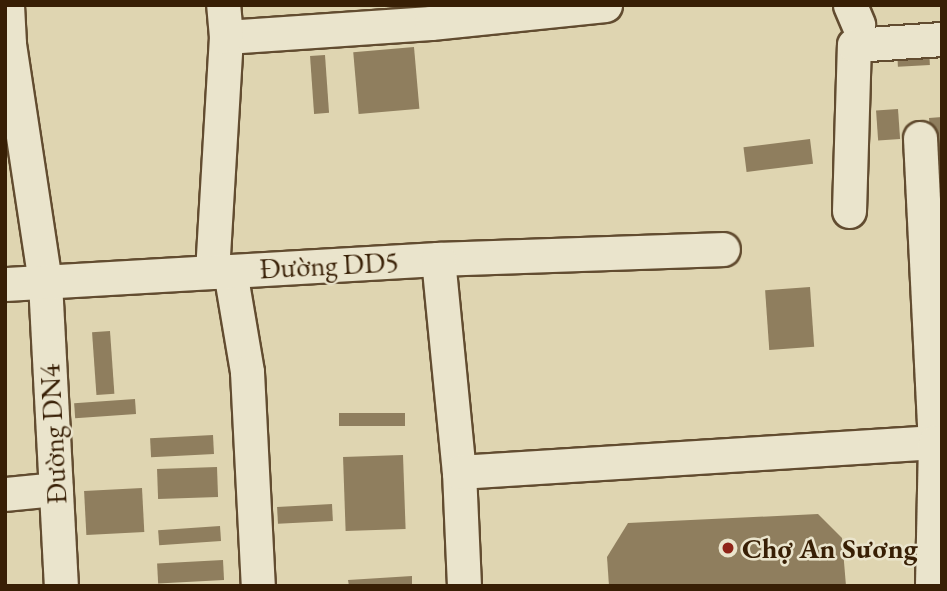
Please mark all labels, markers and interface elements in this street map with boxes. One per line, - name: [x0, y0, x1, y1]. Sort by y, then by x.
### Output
- street label: Đường DD5: [259, 245, 399, 285]
- street label: Đường DN4: [33, 363, 73, 505]
- place label: Chợ An Sương: [742, 531, 918, 565]
- marker: Chợ An Sương: [720, 540, 736, 556]

